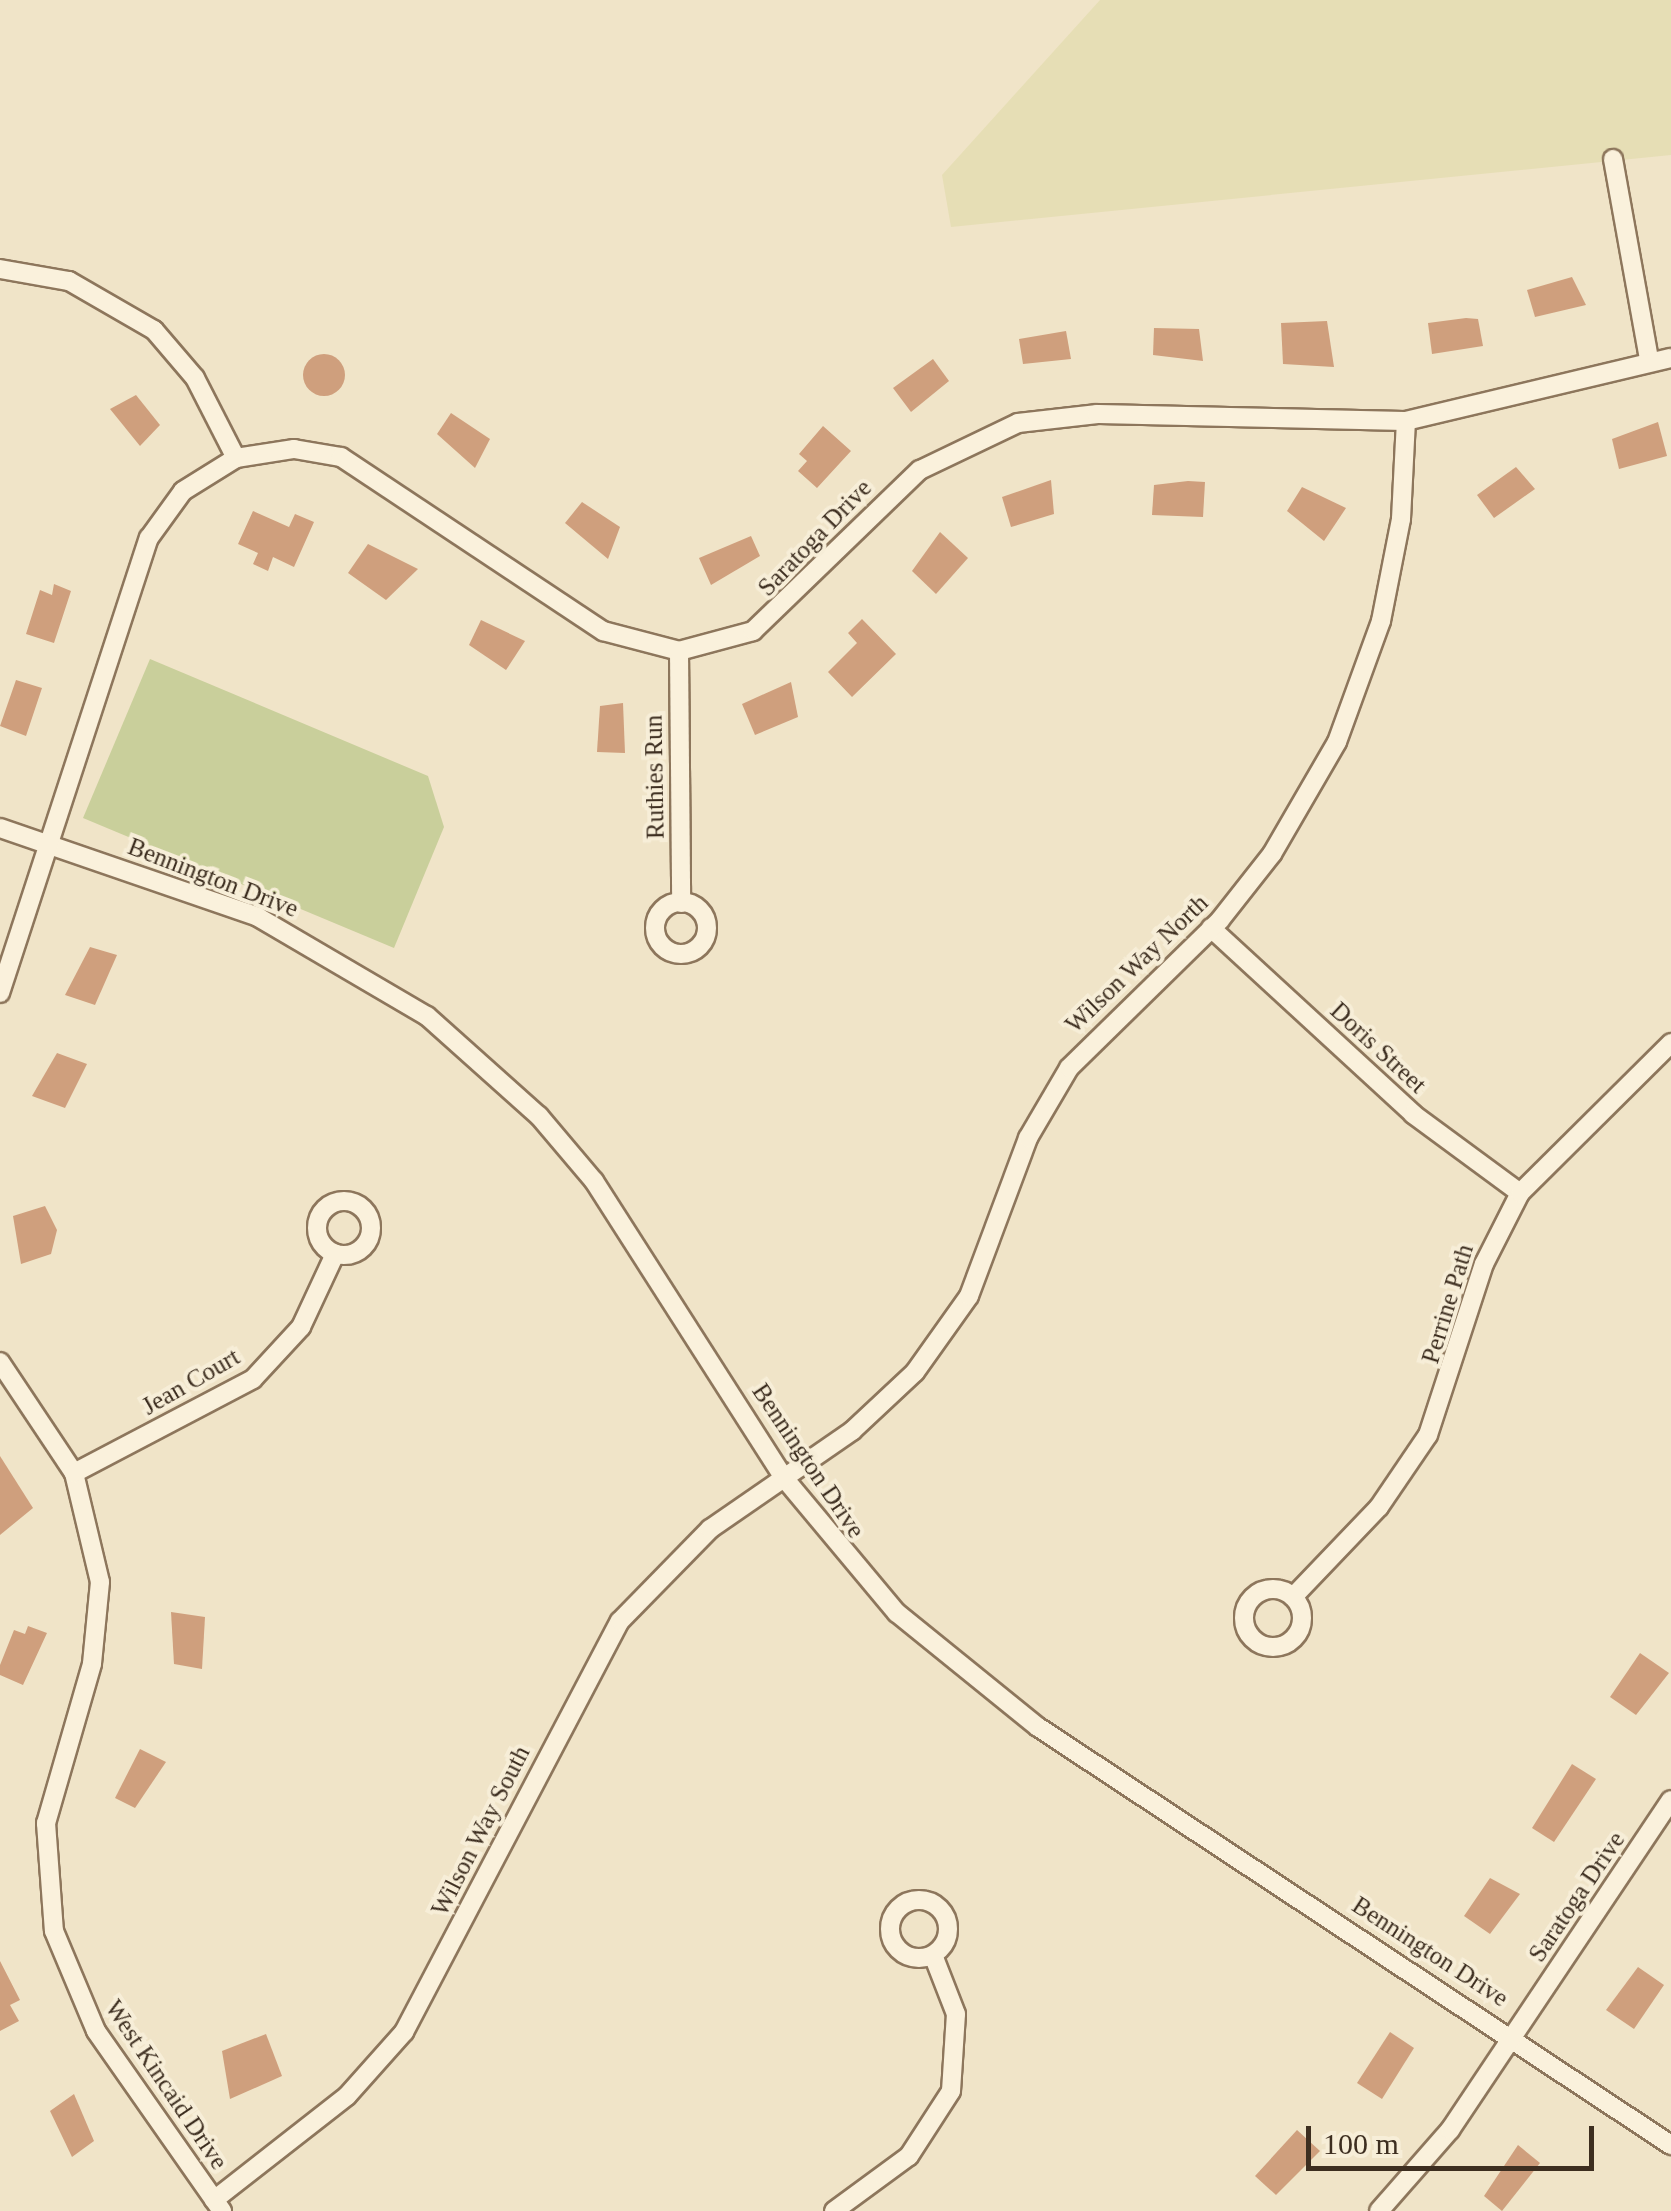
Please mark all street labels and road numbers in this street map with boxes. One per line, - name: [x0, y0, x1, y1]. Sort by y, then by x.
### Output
- street label: Saratoga Drive: [752, 473, 878, 603]
- street label: Ruthies Run: [639, 715, 671, 839]
- street label: Bennington Drive: [124, 832, 302, 924]
- street label: Wilson Way North: [1059, 888, 1215, 1040]
- street label: Doris Street: [1324, 996, 1432, 1100]
- street label: Perrine Path: [1416, 1241, 1480, 1367]
- street label: Jean Court: [137, 1342, 245, 1422]
- street label: Bennington Drive: [745, 1378, 871, 1544]
- street label: Wilson Way South: [425, 1741, 537, 1921]
- street label: Saratoga Drive: [1522, 1826, 1632, 1968]
- street label: Bennington Drive: [1346, 1890, 1514, 2014]
- street label: West Kincaid Drive: [98, 1995, 234, 2175]

